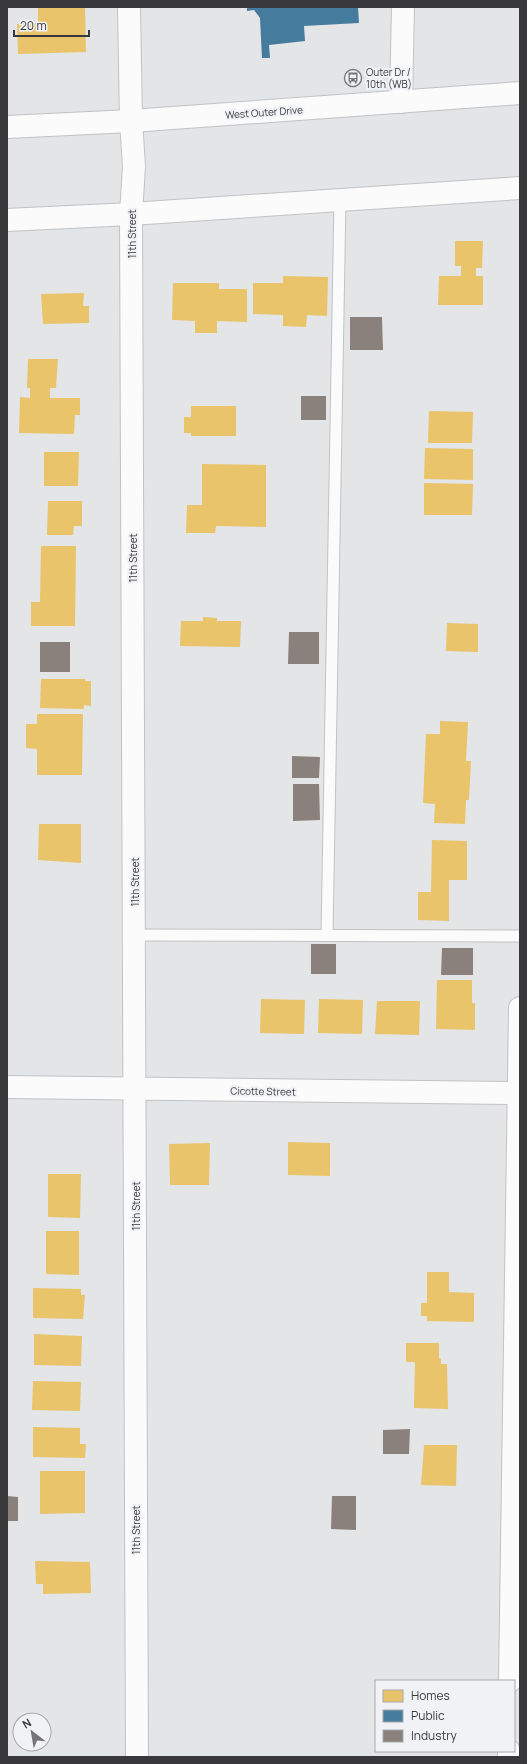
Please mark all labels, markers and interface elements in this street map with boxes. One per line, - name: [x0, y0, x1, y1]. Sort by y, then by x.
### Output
- scale bar: [14, 12, 89, 38]
- text: 20 m: [20, 17, 47, 34]
- place label: Outer Dr / 10th (WB): [366, 65, 412, 91]
- bus stop icon: Outer Dr / 10th (WB): [343, 68, 363, 88]
- street label: West Outer Drive: [225, 102, 303, 122]
- street label: 11th Street: [125, 209, 139, 259]
- street label: 11th Street: [126, 533, 140, 583]
- street label: 11th Street: [128, 857, 142, 907]
- street label: Cicotte Street: [230, 1083, 296, 1099]
- street label: 11th Street: [129, 1181, 143, 1231]
- street label: 11th Street: [129, 1505, 143, 1555]
- legend: [375, 1680, 515, 1752]
- text: Homes: [411, 1687, 450, 1704]
- text: Public: [411, 1707, 445, 1724]
- north arrow: [12, 1712, 52, 1752]
- text: N: [19, 1714, 34, 1731]
- text: Industry: [411, 1727, 457, 1744]

